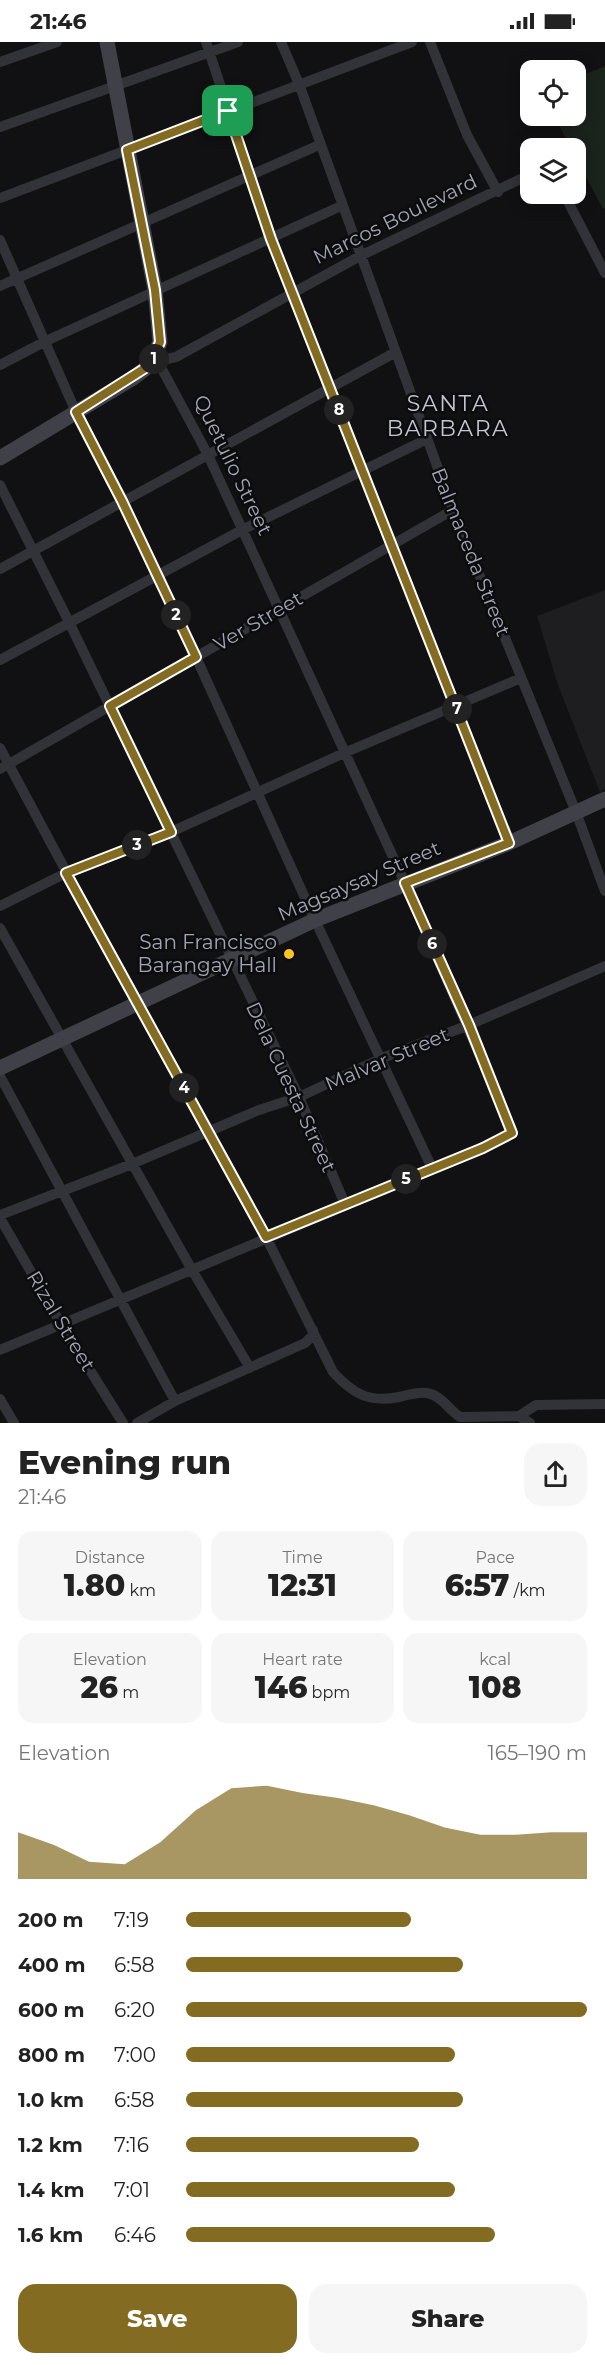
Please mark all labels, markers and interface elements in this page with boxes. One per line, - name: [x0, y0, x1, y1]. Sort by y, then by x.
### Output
- text: 21:46: [30, 8, 87, 35]
- map controls: [520, 60, 586, 204]
- button: locate: [520, 60, 586, 126]
- pin: [202, 85, 253, 136]
- icon: arrive: [211, 94, 244, 127]
- button: layers: [520, 138, 586, 204]
- street label: Marcos Boulevard: [309, 169, 481, 269]
- pin: 1: [139, 344, 169, 374]
- text: 1: [151, 349, 157, 368]
- district label: SANTA BARBARA: [387, 390, 509, 442]
- street label: Quetulio Street: [189, 391, 277, 539]
- pin: 8: [324, 395, 354, 425]
- text: 8: [334, 400, 344, 419]
- street label: Balmaceda Street: [426, 464, 516, 640]
- street label: Ver Street: [209, 586, 307, 656]
- pin: 2: [161, 600, 191, 630]
- text: 2: [171, 605, 181, 624]
- pin: 7: [442, 694, 472, 724]
- text: 7: [452, 699, 462, 718]
- pin: 3: [122, 830, 152, 860]
- text: 3: [132, 835, 142, 854]
- street label: Magsaysay Street: [274, 836, 444, 926]
- pin: 6: [417, 929, 447, 959]
- place label: San Francisco Barangay Hall: [138, 930, 277, 977]
- text: 6: [427, 934, 437, 953]
- marker: San Francisco Barangay Hall: [282, 947, 296, 961]
- street label: Dela Cuesta Street: [241, 998, 341, 1176]
- street label: Malvar Street: [321, 1022, 453, 1096]
- pin: 4: [169, 1073, 199, 1103]
- text: 4: [178, 1078, 190, 1097]
- pin: 5: [391, 1164, 421, 1194]
- text: 5: [401, 1169, 411, 1188]
- street label: Rizal Street: [22, 1266, 100, 1376]
- text: Evening run: [18, 1442, 231, 1482]
- button: share: [524, 1443, 587, 1506]
- text: 21:46: [18, 1485, 66, 1509]
- text: Distance: [75, 1548, 145, 1567]
- text: Time: [282, 1548, 323, 1567]
- text: Pace: [476, 1548, 515, 1567]
- text: 1.80: [64, 1567, 125, 1604]
- text: 12:31: [268, 1567, 337, 1604]
- text: 6:57: [445, 1567, 510, 1604]
- text: km: [125, 1581, 156, 1600]
- text: /km: [510, 1581, 546, 1600]
- text: Elevation: [73, 1650, 147, 1669]
- text: Heart rate: [262, 1650, 343, 1669]
- text: kcal: [479, 1650, 511, 1669]
- text: 26: [81, 1669, 118, 1706]
- text: 146: [255, 1669, 307, 1706]
- text: 108: [469, 1669, 522, 1706]
- text: m: [118, 1683, 139, 1702]
- text: bpm: [307, 1683, 350, 1702]
- text: Elevation: [18, 1741, 110, 1765]
- text: 165–190 m: [488, 1741, 587, 1765]
- text: 200 m: [18, 1908, 84, 1932]
- text: 7:19: [114, 1908, 149, 1932]
- text: 400 m: [18, 1953, 86, 1977]
- text: 6:58: [114, 1953, 155, 1977]
- text: 600 m: [18, 1998, 85, 2022]
- text: 6:20: [114, 1998, 155, 2022]
- text: 800 m: [18, 2043, 85, 2067]
- text: 7:00: [114, 2043, 156, 2067]
- text: 1.0 km: [18, 2088, 84, 2112]
- text: 6:58: [114, 2088, 155, 2112]
- text: 1.2 km: [18, 2133, 83, 2157]
- text: 7:16: [114, 2133, 149, 2157]
- text: 1.4 km: [18, 2178, 85, 2202]
- text: 7:01: [114, 2178, 150, 2202]
- text: 1.6 km: [18, 2223, 83, 2247]
- text: 6:46: [114, 2223, 156, 2247]
- button: Save: [18, 2284, 297, 2353]
- button: Share: [309, 2284, 587, 2353]

